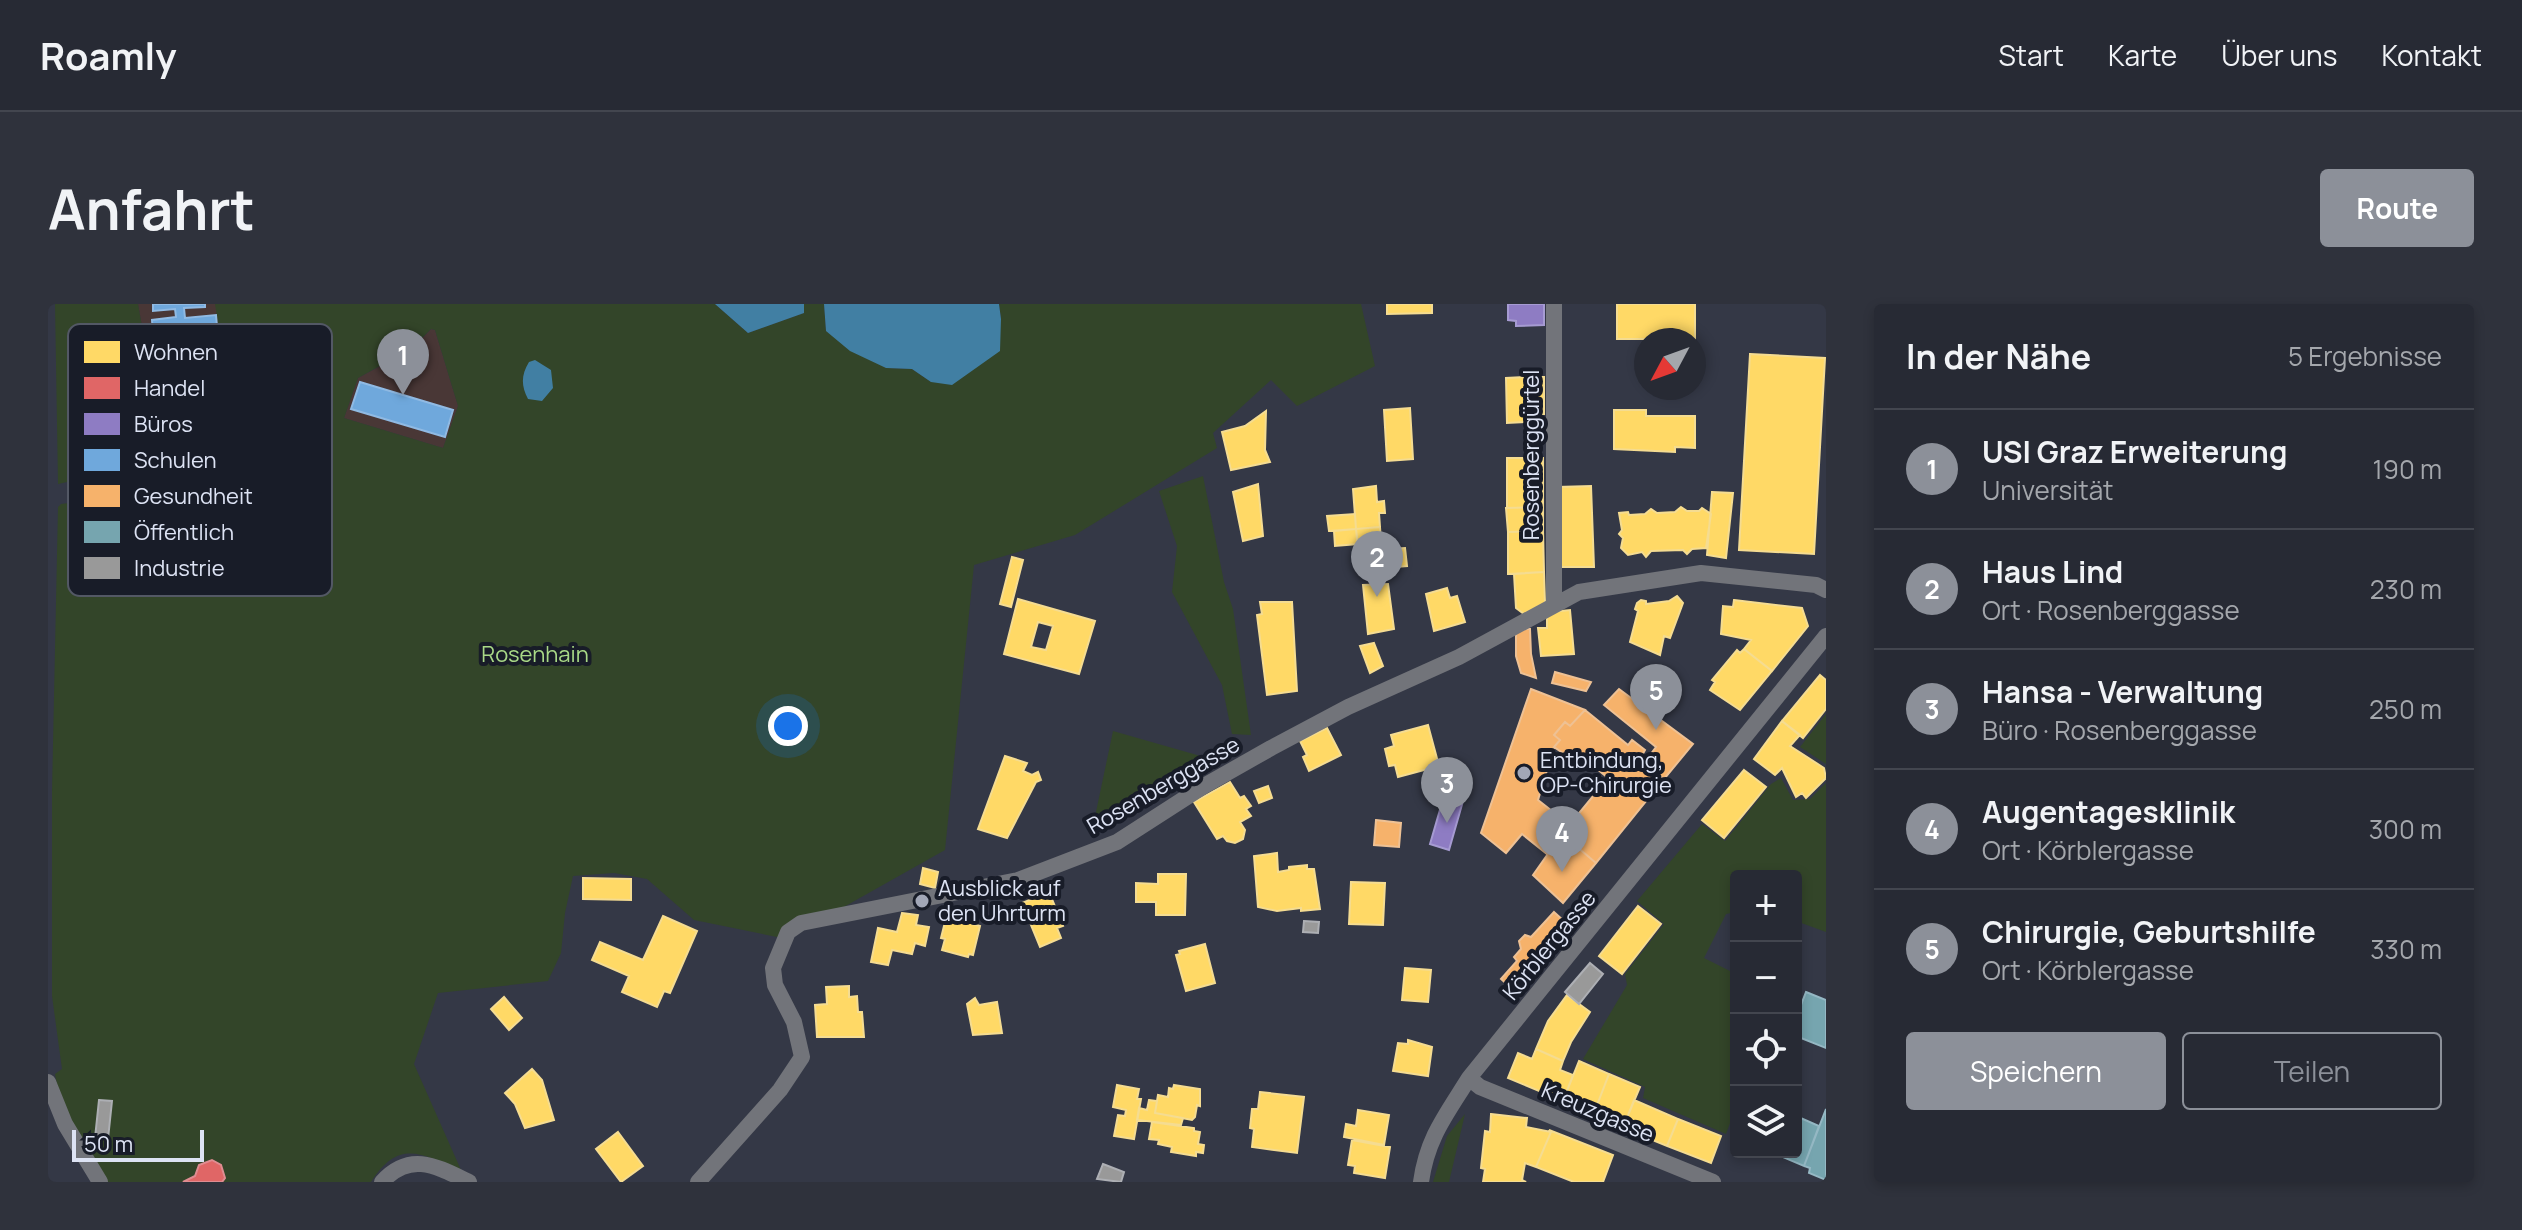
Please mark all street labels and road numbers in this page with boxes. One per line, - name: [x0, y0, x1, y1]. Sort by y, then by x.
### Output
- street label: Rosenberggürtel: [1516, 370, 1546, 540]
- street label: Rosenberggasse: [1081, 729, 1245, 841]
- street label: Körblergasse: [1496, 884, 1603, 1006]
- street label: Kreuzgasse: [1537, 1075, 1659, 1149]

